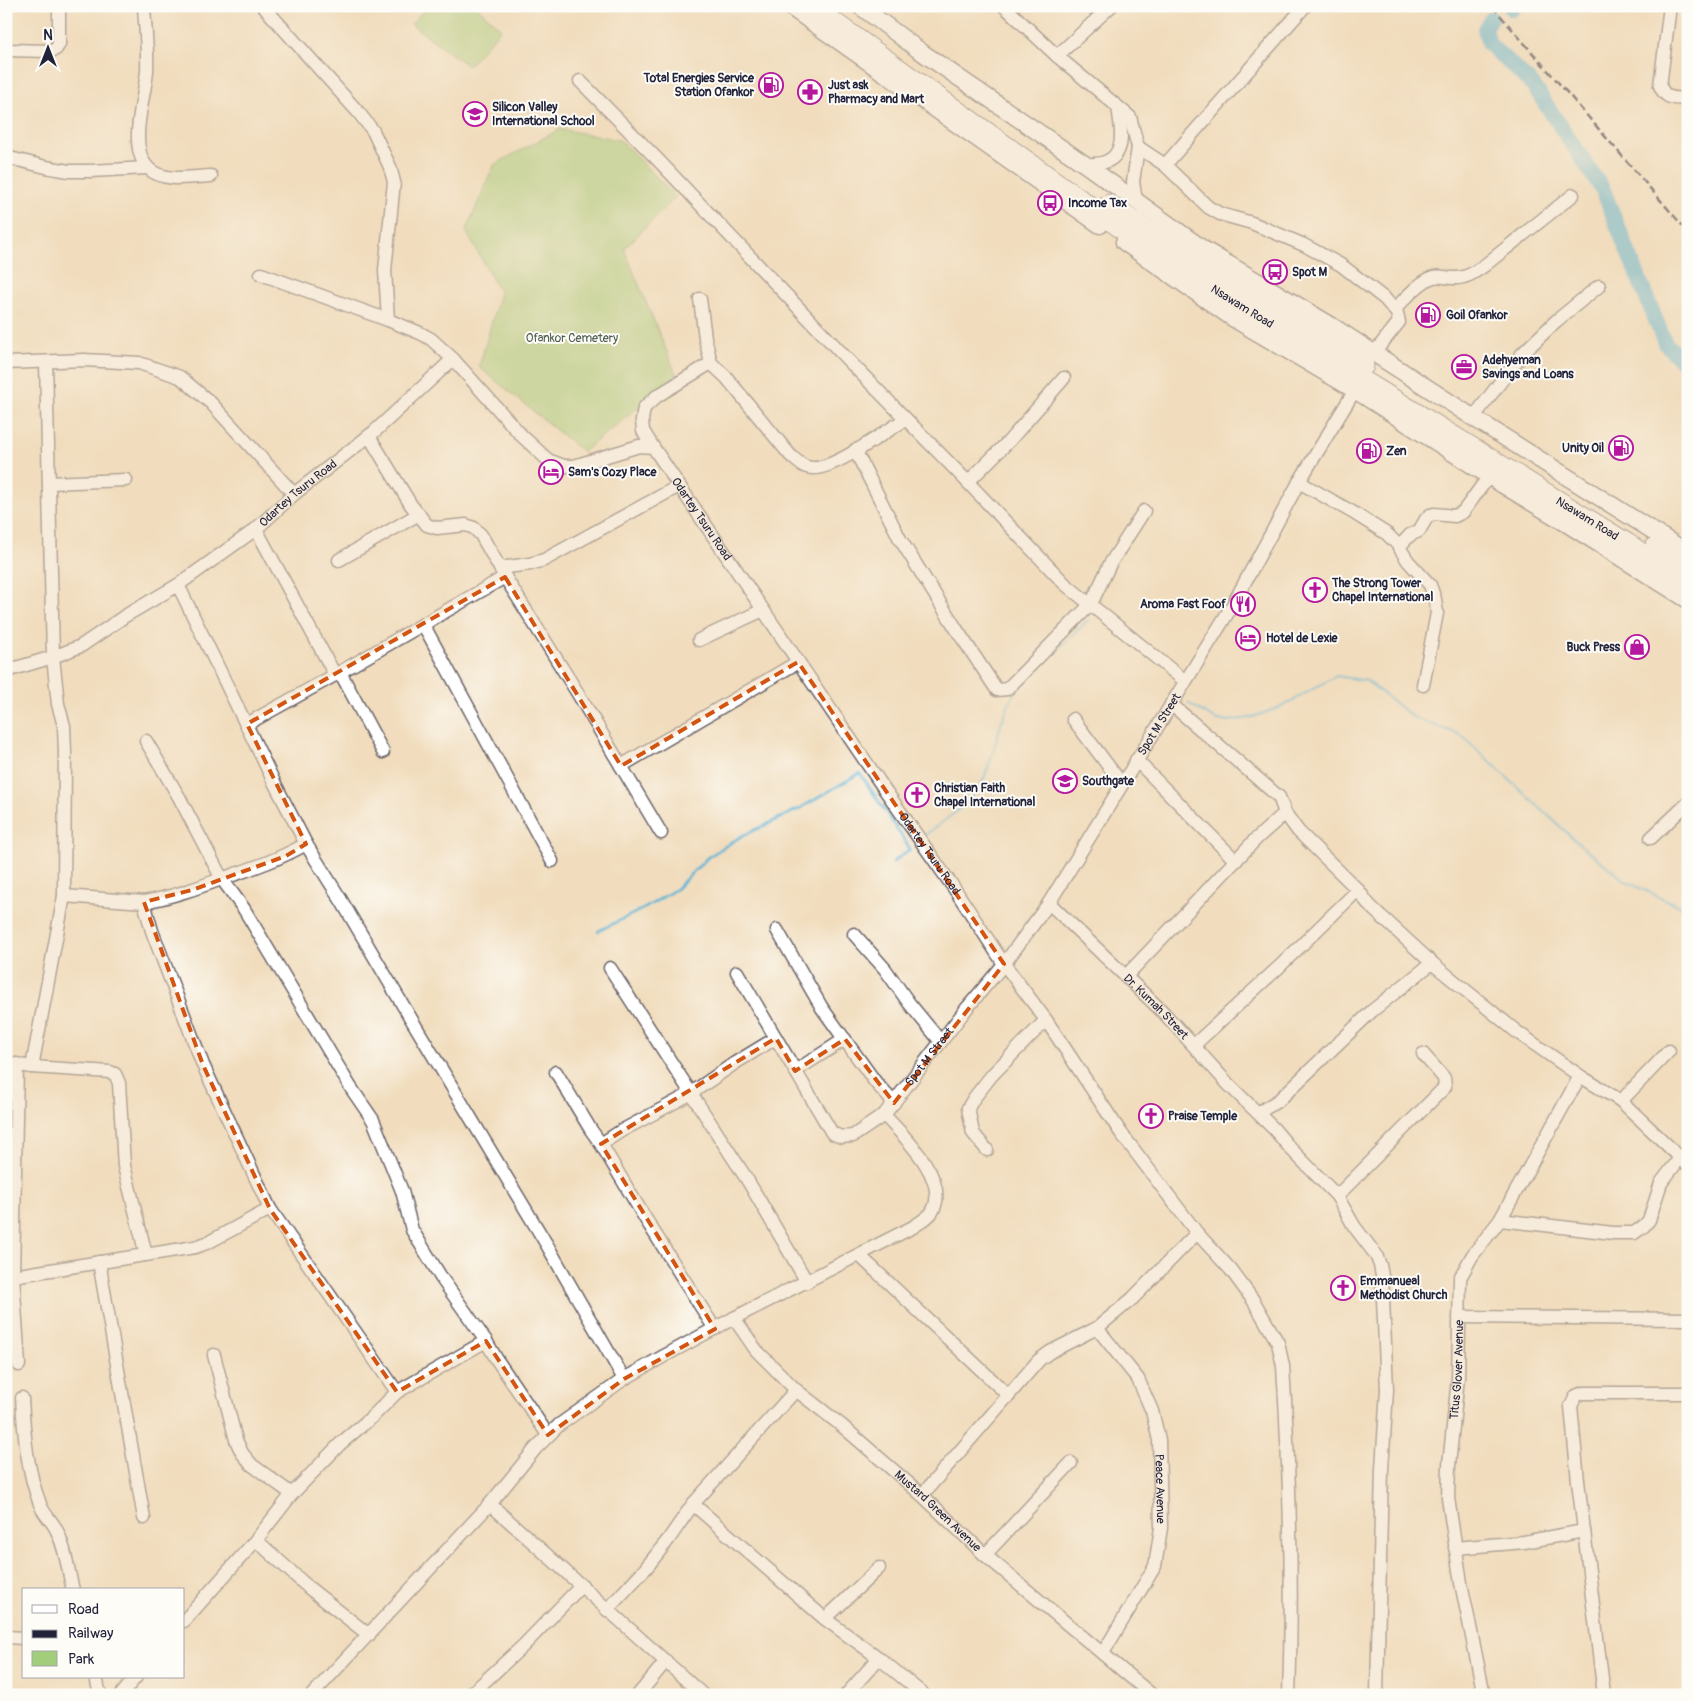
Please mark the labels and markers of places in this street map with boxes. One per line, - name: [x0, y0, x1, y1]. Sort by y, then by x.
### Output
- place label: Total Energies Service Station Ofankor: [643, 71, 755, 100]
- fuel station icon: Total Energies Service Station Ofankor: [758, 72, 784, 98]
- place label: Just ask Pharmacy and Mart: [828, 78, 925, 107]
- pharmacy icon: Just ask Pharmacy and Mart: [797, 79, 823, 105]
- place label: Silicon Valley International School: [492, 100, 595, 129]
- school or university icon: Silicon Valley International School: [462, 101, 488, 127]
- bus stop icon: Income Tax: [1037, 190, 1063, 216]
- place label: Income Tax: [1068, 196, 1127, 211]
- bus stop icon: Spot M: [1262, 259, 1288, 285]
- place label: Spot M: [1292, 265, 1328, 280]
- fuel station icon: Goil Ofankor: [1415, 302, 1441, 328]
- place label: Goil Ofankor: [1446, 308, 1508, 323]
- place label: Adehyeman Savings and Loans: [1482, 353, 1574, 382]
- office icon: Adehyeman Savings and Loans: [1451, 354, 1477, 380]
- fuel station icon: Unity Oil: [1608, 435, 1634, 461]
- fuel station icon: Zen: [1356, 438, 1382, 464]
- place label: Unity Oil: [1562, 441, 1604, 456]
- place label: Zen: [1386, 444, 1407, 459]
- hotel icon: Sam's Cozy Place: [538, 459, 564, 485]
- place label: Sam's Cozy Place: [568, 465, 658, 480]
- place label: The Strong Tower Chapel International: [1331, 576, 1433, 605]
- church icon: The Strong Tower Chapel International: [1302, 577, 1328, 603]
- restaurant icon: Aroma Fast Foof: [1230, 591, 1256, 617]
- place label: Aroma Fast Foof: [1140, 597, 1226, 612]
- hotel icon: Hotel de Lexie: [1235, 625, 1261, 651]
- place label: Hotel de Lexie: [1266, 631, 1339, 646]
- shop icon: Buck Press: [1624, 634, 1650, 660]
- place label: Buck Press: [1566, 640, 1621, 655]
- school or university icon: Southgate: [1052, 768, 1078, 794]
- place label: Southgate: [1082, 774, 1135, 789]
- place label: Christian Faith Chapel International: [934, 781, 1035, 810]
- church icon: Christian Faith Chapel International: [904, 782, 930, 808]
- church icon: Praise Temple: [1138, 1103, 1164, 1129]
- place label: Praise Temple: [1168, 1109, 1238, 1124]
- place label: Emmanueal Methodist Church: [1360, 1274, 1448, 1303]
- church icon: Emmanueal Methodist Church: [1330, 1275, 1356, 1301]

